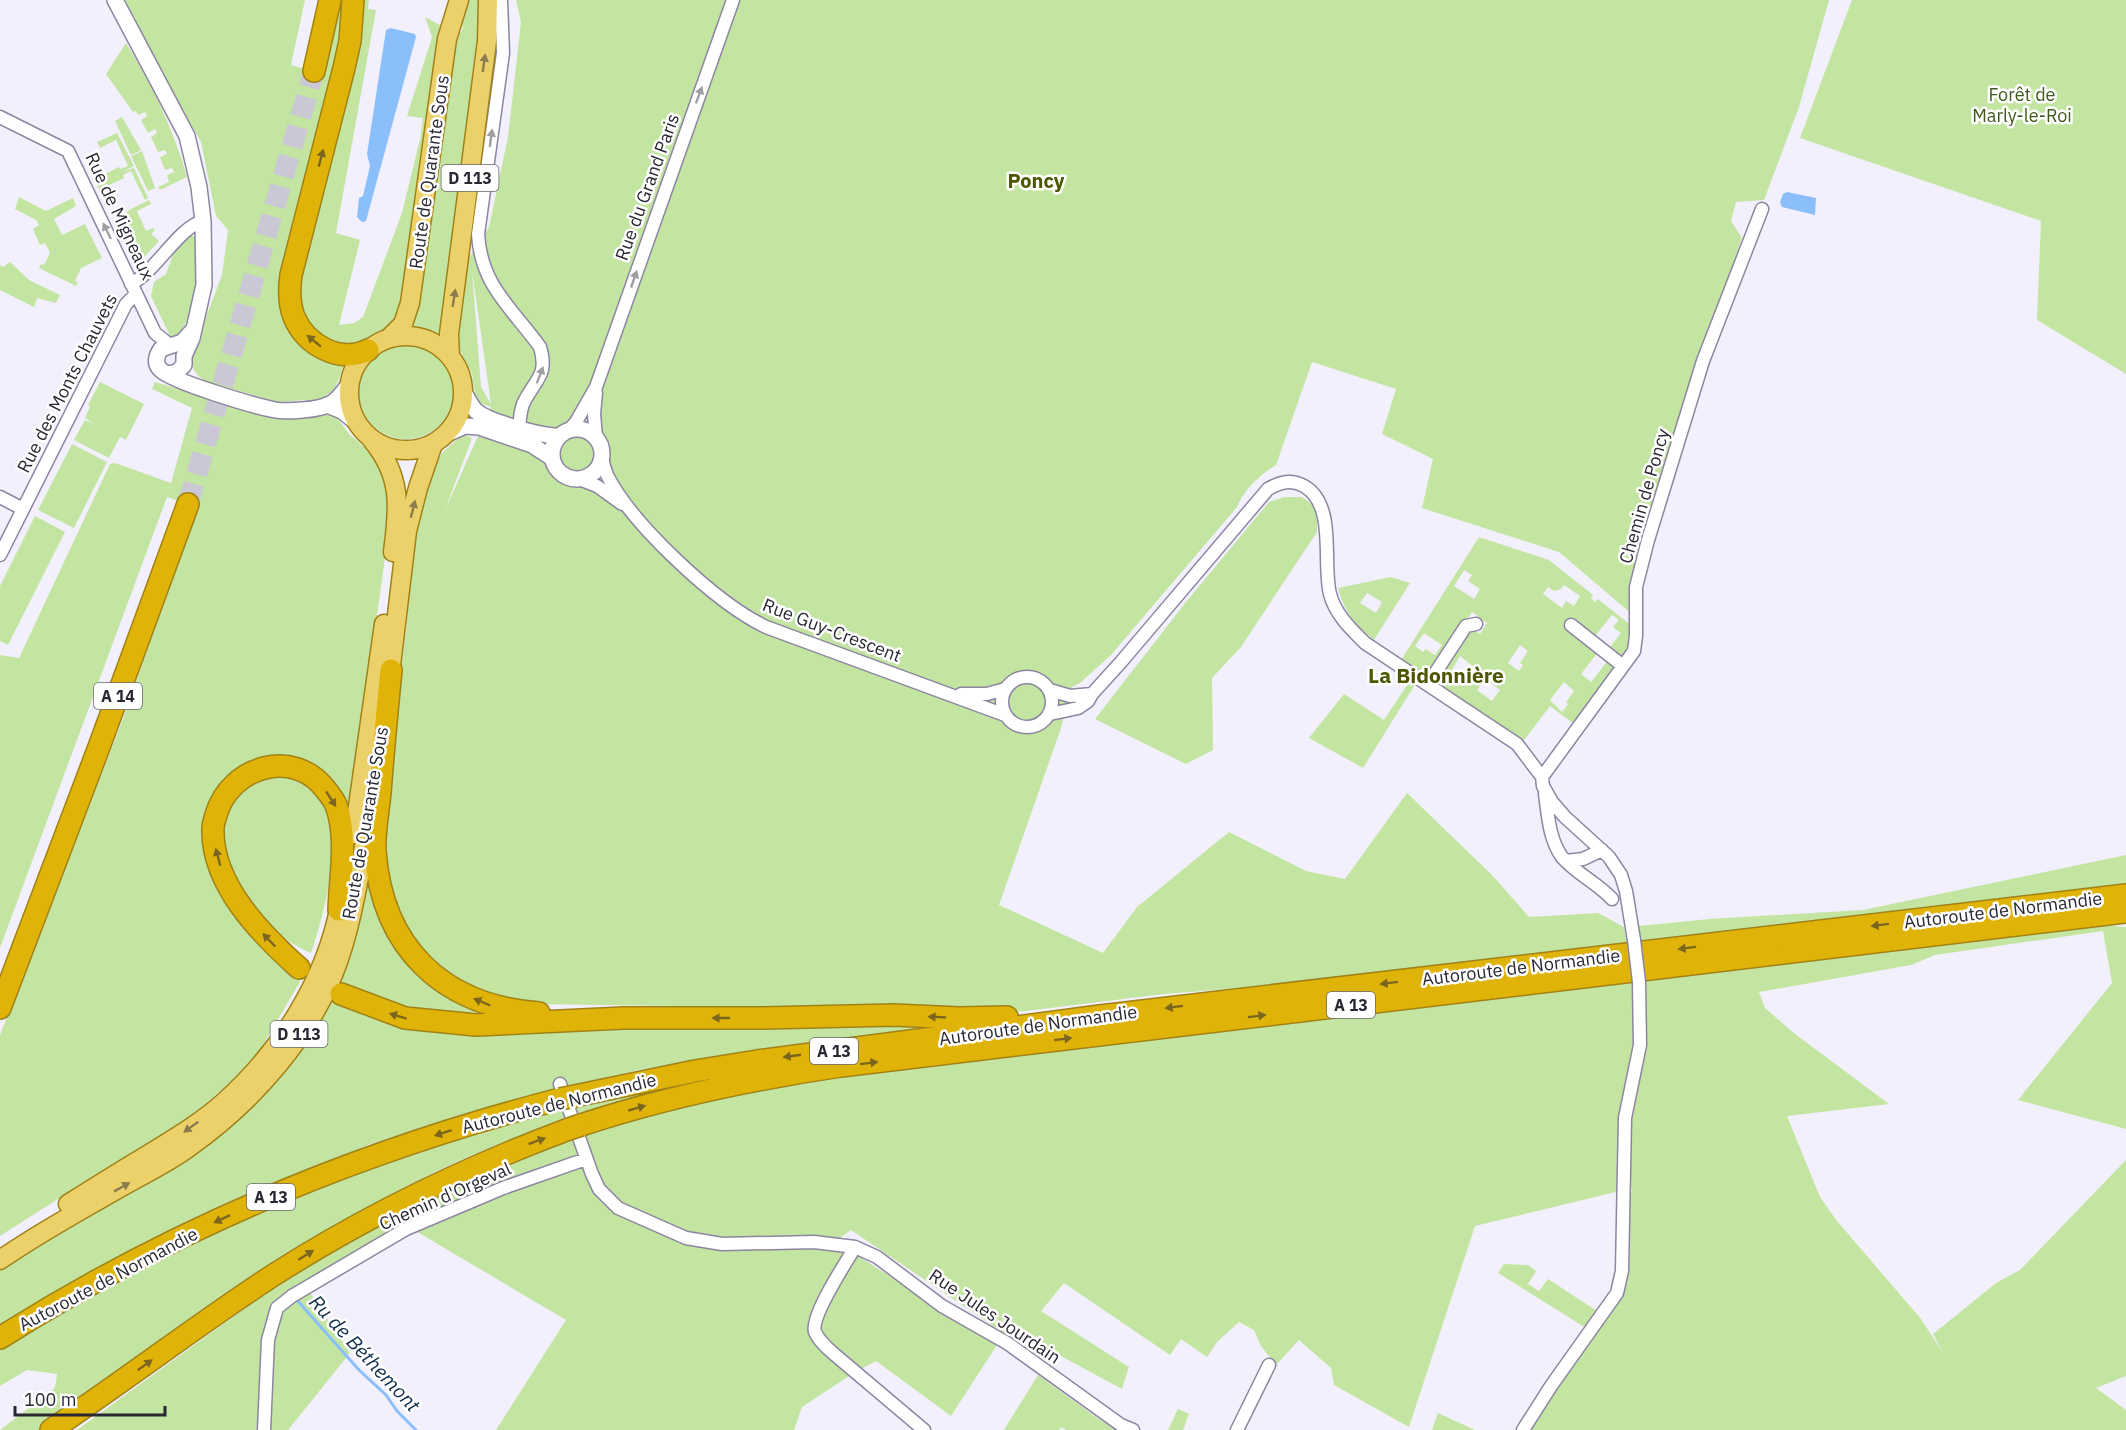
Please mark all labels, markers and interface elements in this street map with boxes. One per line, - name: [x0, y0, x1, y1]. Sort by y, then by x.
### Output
- one-way arrow: [479, 53, 488, 72]
- street label: Route de Quarante Sous: [404, 74, 454, 270]
- park label: Forêt de Marly-le-Roi: [1972, 83, 2072, 127]
- one-way arrow: [695, 86, 705, 104]
- street label: Rue du Grand Paris: [610, 110, 684, 264]
- one-way arrow: [486, 129, 496, 148]
- street label: Rue de Migneaux: [80, 149, 160, 283]
- one-way arrow: [317, 149, 327, 167]
- road number: D 113: [442, 165, 498, 191]
- district label: Poncy: [1008, 167, 1065, 194]
- one-way arrow: [102, 223, 111, 240]
- one-way arrow: [629, 270, 639, 288]
- street label: Rue des Monts Chauvets: [12, 289, 122, 477]
- one-way arrow: [449, 289, 458, 308]
- one-way arrow: [307, 335, 322, 348]
- one-way arrow: [535, 366, 545, 384]
- street label: Chemin de Poncy: [1614, 426, 1674, 566]
- one-way arrow: [408, 500, 418, 518]
- street label: Rue Guy-Crescent: [759, 593, 905, 667]
- district label: La Bidonnière: [1368, 661, 1504, 689]
- road number: A 14: [94, 683, 142, 709]
- street label: Route de Quarante Sous: [337, 725, 393, 921]
- one-way arrow: [326, 790, 337, 807]
- one-way arrow: [212, 848, 222, 866]
- street label: Autoroute de Normandie: [1903, 886, 2104, 934]
- one-way arrow: [1871, 920, 1890, 930]
- one-way arrow: [263, 934, 277, 948]
- street label: Autoroute de Normandie: [1421, 943, 1622, 991]
- one-way arrow: [1677, 943, 1696, 953]
- one-way arrow: [1379, 978, 1398, 987]
- road number: A 13: [1327, 992, 1375, 1018]
- one-way arrow: [473, 997, 491, 1007]
- street label: Autoroute de Normandie: [938, 1000, 1139, 1050]
- one-way arrow: [1164, 1002, 1183, 1012]
- one-way arrow: [389, 1010, 407, 1020]
- one-way arrow: [1247, 1011, 1266, 1021]
- one-way arrow: [927, 1012, 946, 1021]
- one-way arrow: [711, 1013, 730, 1023]
- road number: D 113: [270, 1021, 328, 1047]
- one-way arrow: [1053, 1034, 1072, 1044]
- road number: A 13: [810, 1038, 858, 1064]
- one-way arrow: [782, 1051, 801, 1060]
- one-way arrow: [860, 1058, 879, 1068]
- street label: Autoroute de Normandie: [459, 1068, 659, 1138]
- one-way arrow: [628, 1103, 646, 1112]
- one-way arrow: [184, 1120, 199, 1132]
- one-way arrow: [434, 1128, 452, 1138]
- one-way arrow: [528, 1136, 546, 1145]
- street label: Chemin d'Orgeval: [376, 1157, 515, 1235]
- one-way arrow: [114, 1181, 130, 1192]
- road number: A 13: [247, 1184, 295, 1210]
- one-way arrow: [214, 1214, 231, 1223]
- street label: Autoroute de Normandie: [14, 1222, 202, 1336]
- one-way arrow: [298, 1250, 314, 1261]
- street label: Rue Jules Jourdain: [925, 1263, 1065, 1369]
- water label: Ru de Béthemont: [304, 1289, 427, 1418]
- one-way arrow: [137, 1359, 153, 1371]
- scale bar: [15, 1379, 165, 1417]
- text: 100 m: [24, 1388, 76, 1411]

